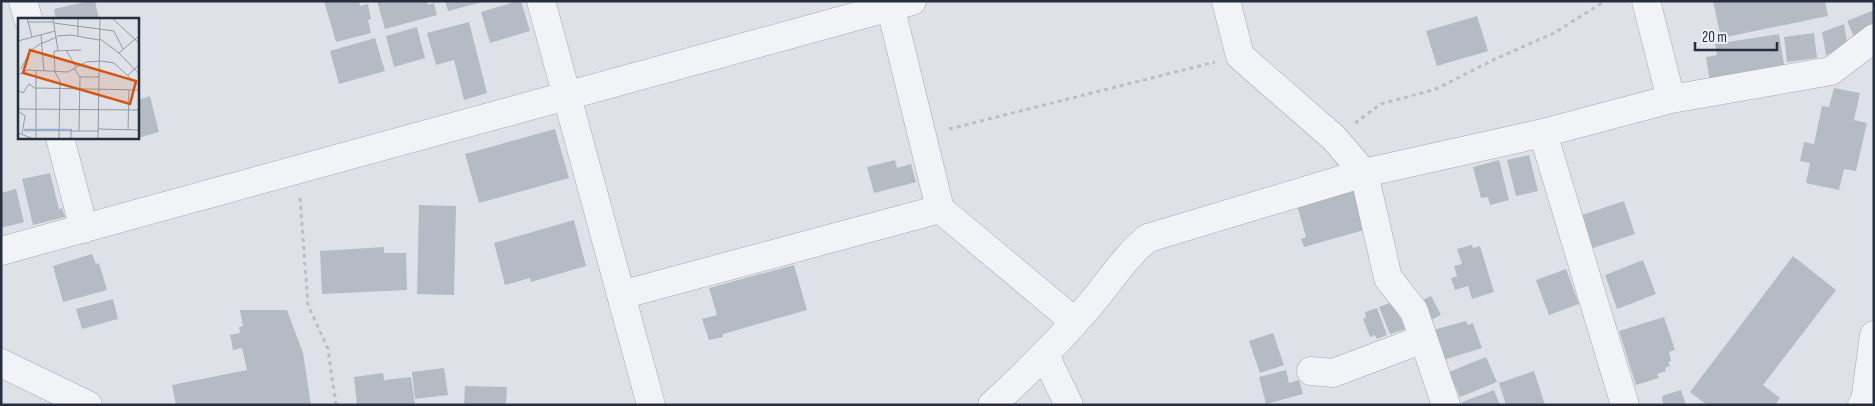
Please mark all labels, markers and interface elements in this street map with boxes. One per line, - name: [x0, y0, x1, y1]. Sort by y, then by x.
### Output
- inset map: [18, 18, 139, 139]
- scale bar: [1695, 20, 1778, 52]
- text: 20 m: [1702, 28, 1727, 47]

